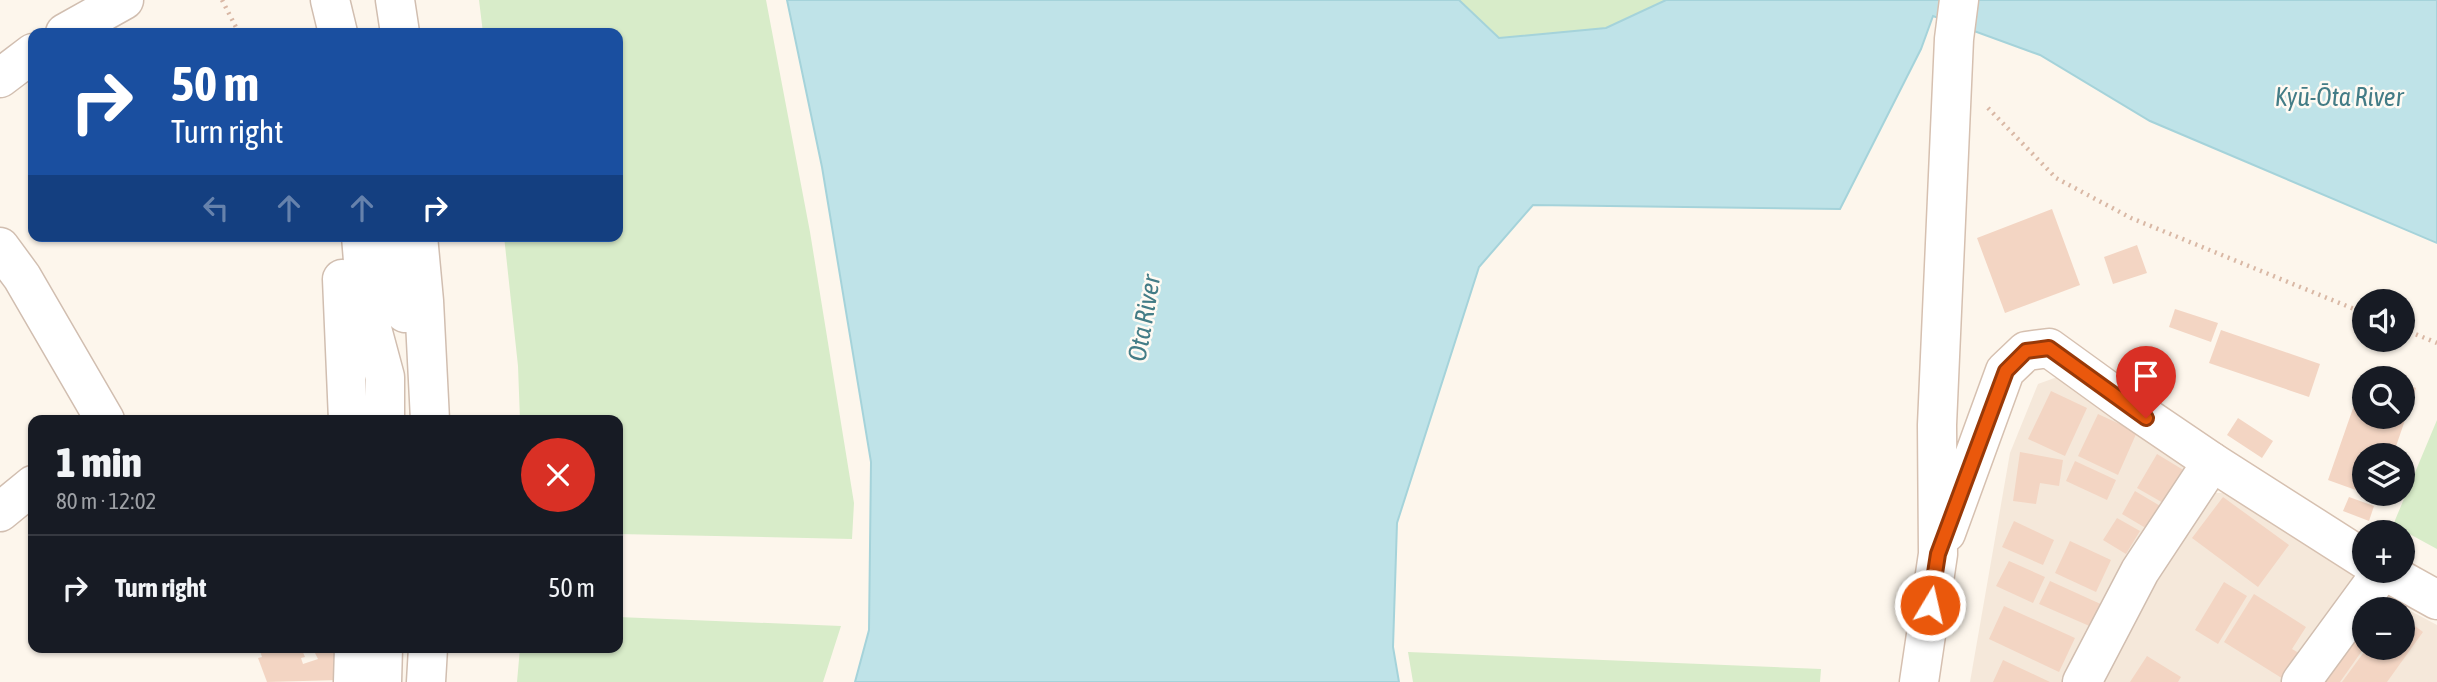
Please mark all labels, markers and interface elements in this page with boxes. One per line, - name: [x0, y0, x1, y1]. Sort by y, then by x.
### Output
- text: 50 m: [171, 55, 259, 111]
- icon: right: [56, 56, 147, 147]
- water label: Kyū-Ōta River: [2275, 82, 2405, 112]
- text: Turn right: [171, 113, 284, 150]
- icon: left: [197, 189, 235, 227]
- icon: ahead: [270, 189, 308, 227]
- icon: ahead: [343, 189, 381, 227]
- icon: right: [416, 189, 454, 227]
- water label: Ota River: [1122, 271, 1167, 363]
- map controls: [2352, 289, 2415, 660]
- button: sound: [2352, 289, 2415, 352]
- pin: [2116, 346, 2176, 418]
- icon: arrive: [2127, 357, 2165, 395]
- button: search: [2352, 366, 2415, 429]
- text: 1 min: [56, 438, 142, 486]
- button: close: [521, 438, 595, 512]
- button: layers: [2352, 443, 2415, 506]
- text: 80 m · 12:02: [56, 488, 156, 514]
- button: +: [2352, 520, 2415, 583]
- position arrow: [1893, 568, 1967, 642]
- icon: right: [56, 569, 94, 607]
- text: Turn right: [115, 573, 206, 603]
- text: 50 m: [548, 573, 595, 603]
- button: −: [2352, 597, 2415, 660]

